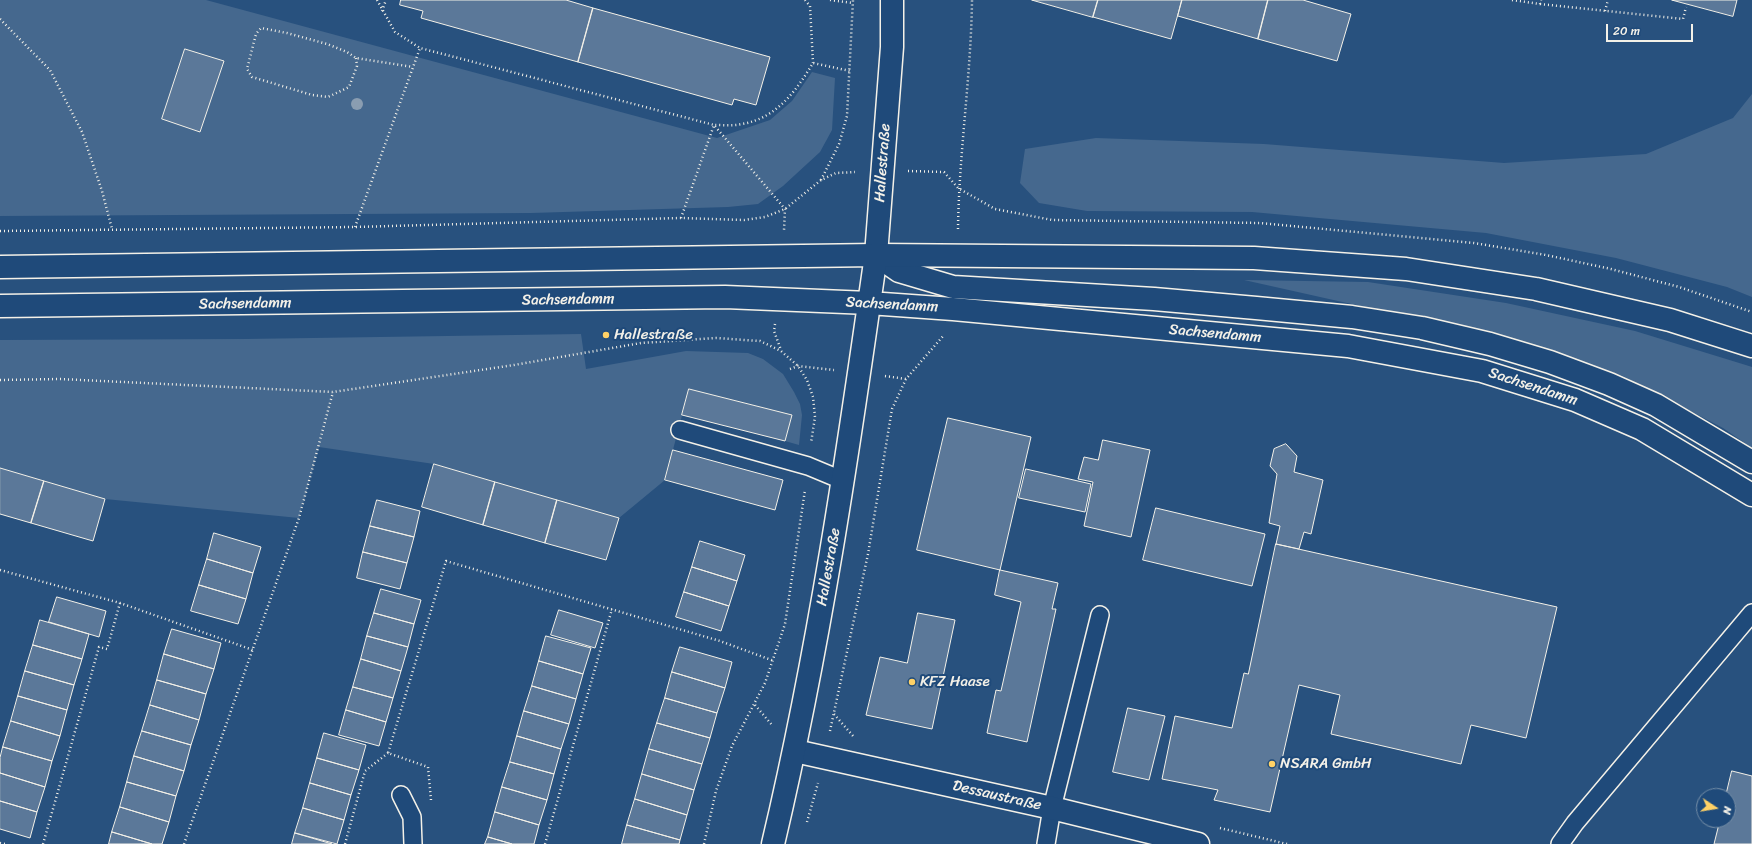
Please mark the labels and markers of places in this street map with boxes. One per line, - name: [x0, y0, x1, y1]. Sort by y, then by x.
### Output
- place label: Hallestraße: [614, 326, 693, 344]
- marker: Hallestraße: [601, 330, 611, 340]
- place label: KFZ Haase: [920, 673, 990, 691]
- marker: KFZ Haase: [907, 677, 917, 687]
- place label: NSARA GmbH: [1280, 755, 1372, 773]
- marker: NSARA GmbH: [1267, 759, 1277, 769]

